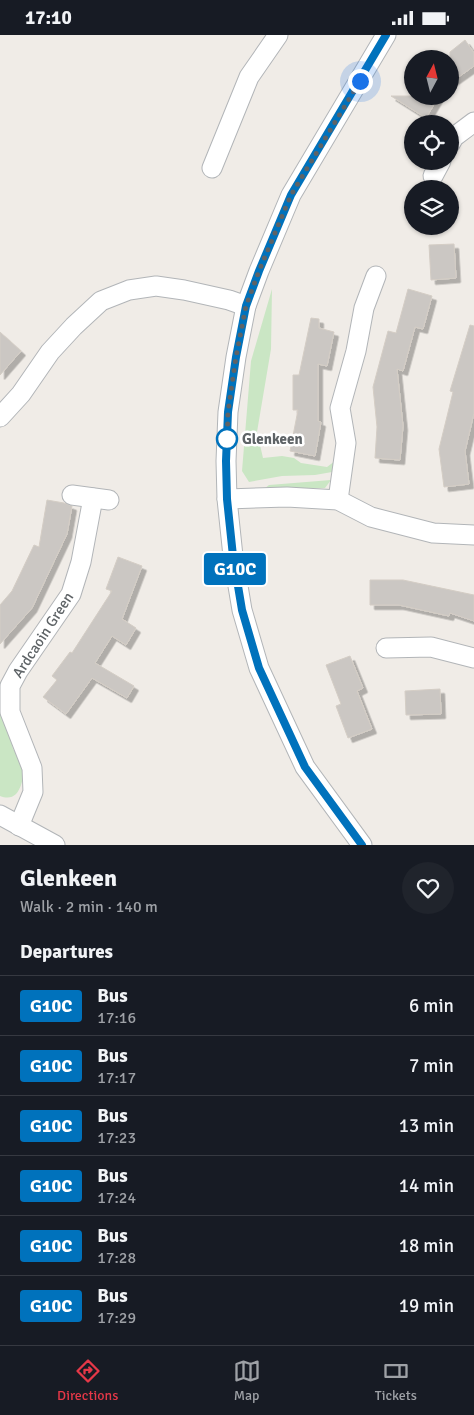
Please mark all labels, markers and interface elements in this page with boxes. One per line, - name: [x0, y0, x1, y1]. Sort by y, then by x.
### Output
- text: 17:10: [25, 6, 72, 30]
- north arrow: [404, 50, 459, 105]
- map controls: [404, 50, 459, 235]
- your location: [348, 69, 373, 94]
- button: locate: [404, 115, 459, 170]
- button: layers: [404, 180, 459, 235]
- marker: Glenkeen: [216, 428, 238, 450]
- place label: Glenkeen: [242, 430, 303, 448]
- line badge: G10C: [200, 553, 270, 585]
- text: G10C: [214, 558, 256, 580]
- street label: Ardcaoin Green: [9, 589, 77, 681]
- button: heart: [402, 862, 454, 914]
- text: Glenkeen: [20, 863, 117, 893]
- text: Walk · 2 min · 140 m: [20, 897, 158, 917]
- text: Departures: [20, 940, 113, 964]
- text: Bus: [97, 984, 128, 1008]
- text: 6 min: [409, 994, 454, 1018]
- text: G10C: [30, 995, 72, 1017]
- text: 17:16: [97, 1008, 136, 1028]
- text: Bus: [97, 1044, 128, 1068]
- text: 7 min: [409, 1054, 454, 1078]
- text: G10C: [30, 1055, 72, 1077]
- text: 17:17: [97, 1068, 136, 1088]
- text: Bus: [97, 1104, 128, 1128]
- text: 13 min: [399, 1114, 454, 1138]
- text: G10C: [30, 1115, 72, 1137]
- text: 17:23: [97, 1128, 136, 1148]
- text: Bus: [97, 1164, 128, 1188]
- text: 14 min: [399, 1174, 454, 1198]
- text: G10C: [30, 1175, 72, 1197]
- text: 17:24: [97, 1188, 136, 1208]
- text: Bus: [97, 1224, 128, 1248]
- text: 18 min: [399, 1234, 454, 1258]
- text: G10C: [30, 1235, 72, 1257]
- text: 17:28: [97, 1248, 136, 1268]
- text: Bus: [97, 1284, 128, 1308]
- text: 19 min: [399, 1294, 454, 1318]
- text: G10C: [30, 1295, 72, 1317]
- text: 17:29: [97, 1308, 136, 1328]
- tab: Directions: [57, 1357, 118, 1404]
- tab: Map: [233, 1357, 261, 1404]
- tab: Tickets: [375, 1357, 417, 1404]

